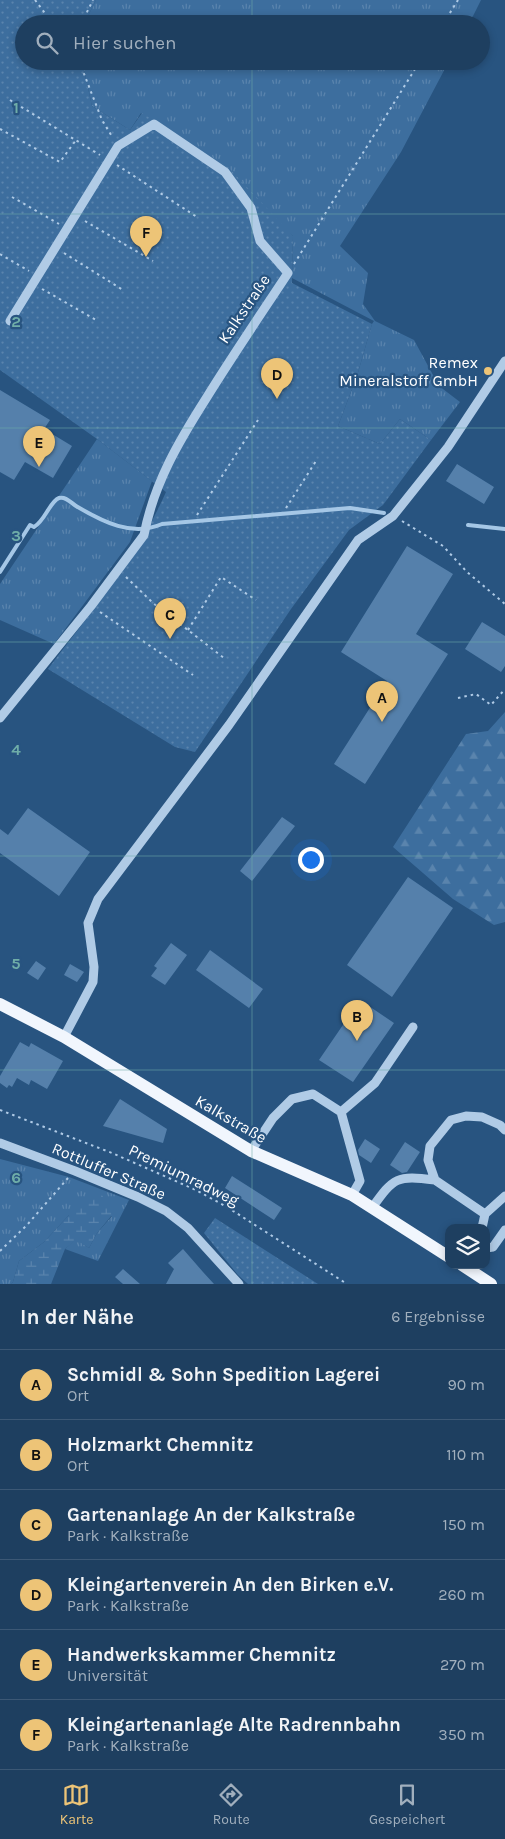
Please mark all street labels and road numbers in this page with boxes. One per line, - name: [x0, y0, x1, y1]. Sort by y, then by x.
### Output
- street label: Kalkstraße: [214, 271, 274, 347]
- street label: Kalkstraße: [192, 1091, 270, 1147]
- street label: Rottluffer Straße: [49, 1138, 169, 1204]
- street label: Premiumradweg: [126, 1140, 242, 1210]

